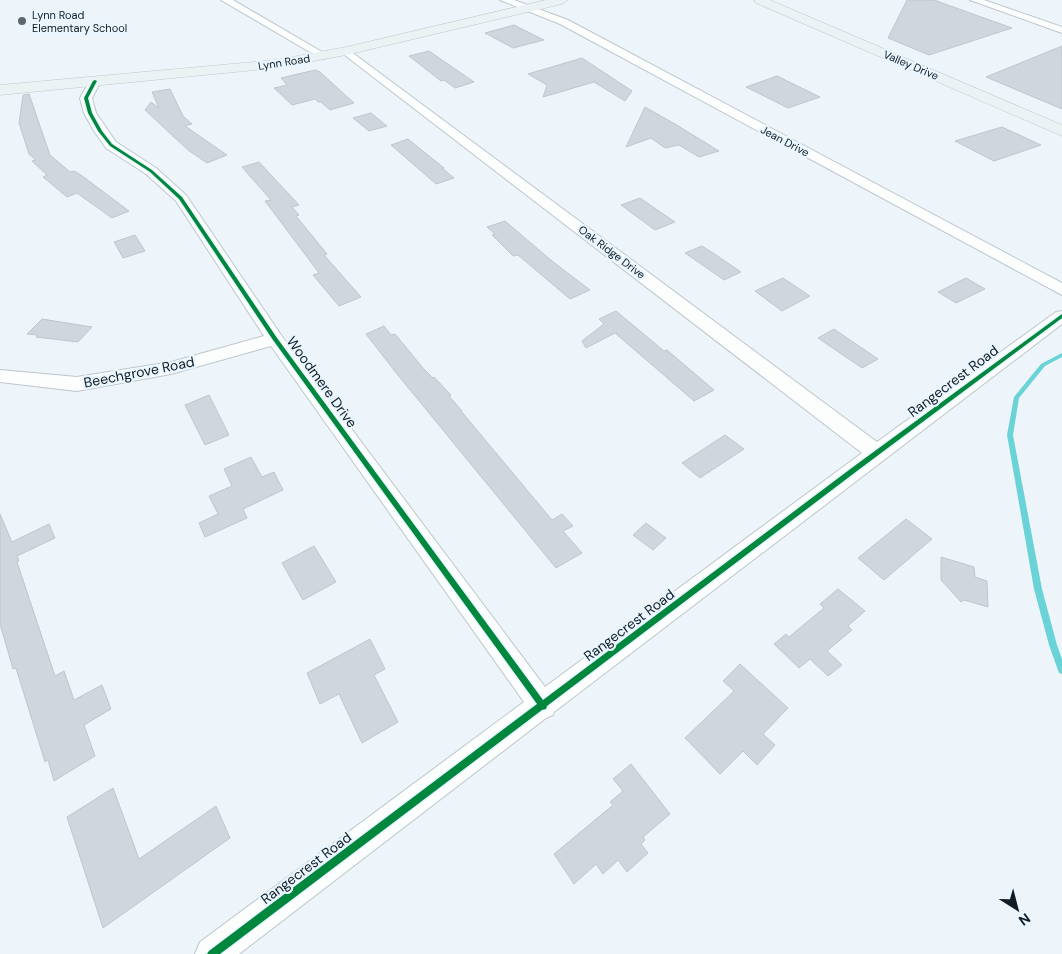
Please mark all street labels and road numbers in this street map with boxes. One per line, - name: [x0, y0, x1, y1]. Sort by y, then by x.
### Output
- street label: Valley Drive: [881, 47, 941, 83]
- street label: Lynn Road: [257, 51, 311, 73]
- street label: Jean Drive: [758, 122, 812, 160]
- street label: Oak Ridge Drive: [576, 222, 648, 282]
- street label: Woodmere Drive: [283, 333, 361, 431]
- street label: Rangecrest Road: [904, 341, 1002, 421]
- street label: Beechgrove Road: [82, 352, 196, 392]
- street label: Rangecrest Road: [580, 585, 678, 665]
- street label: Rangecrest Road: [257, 828, 355, 908]

